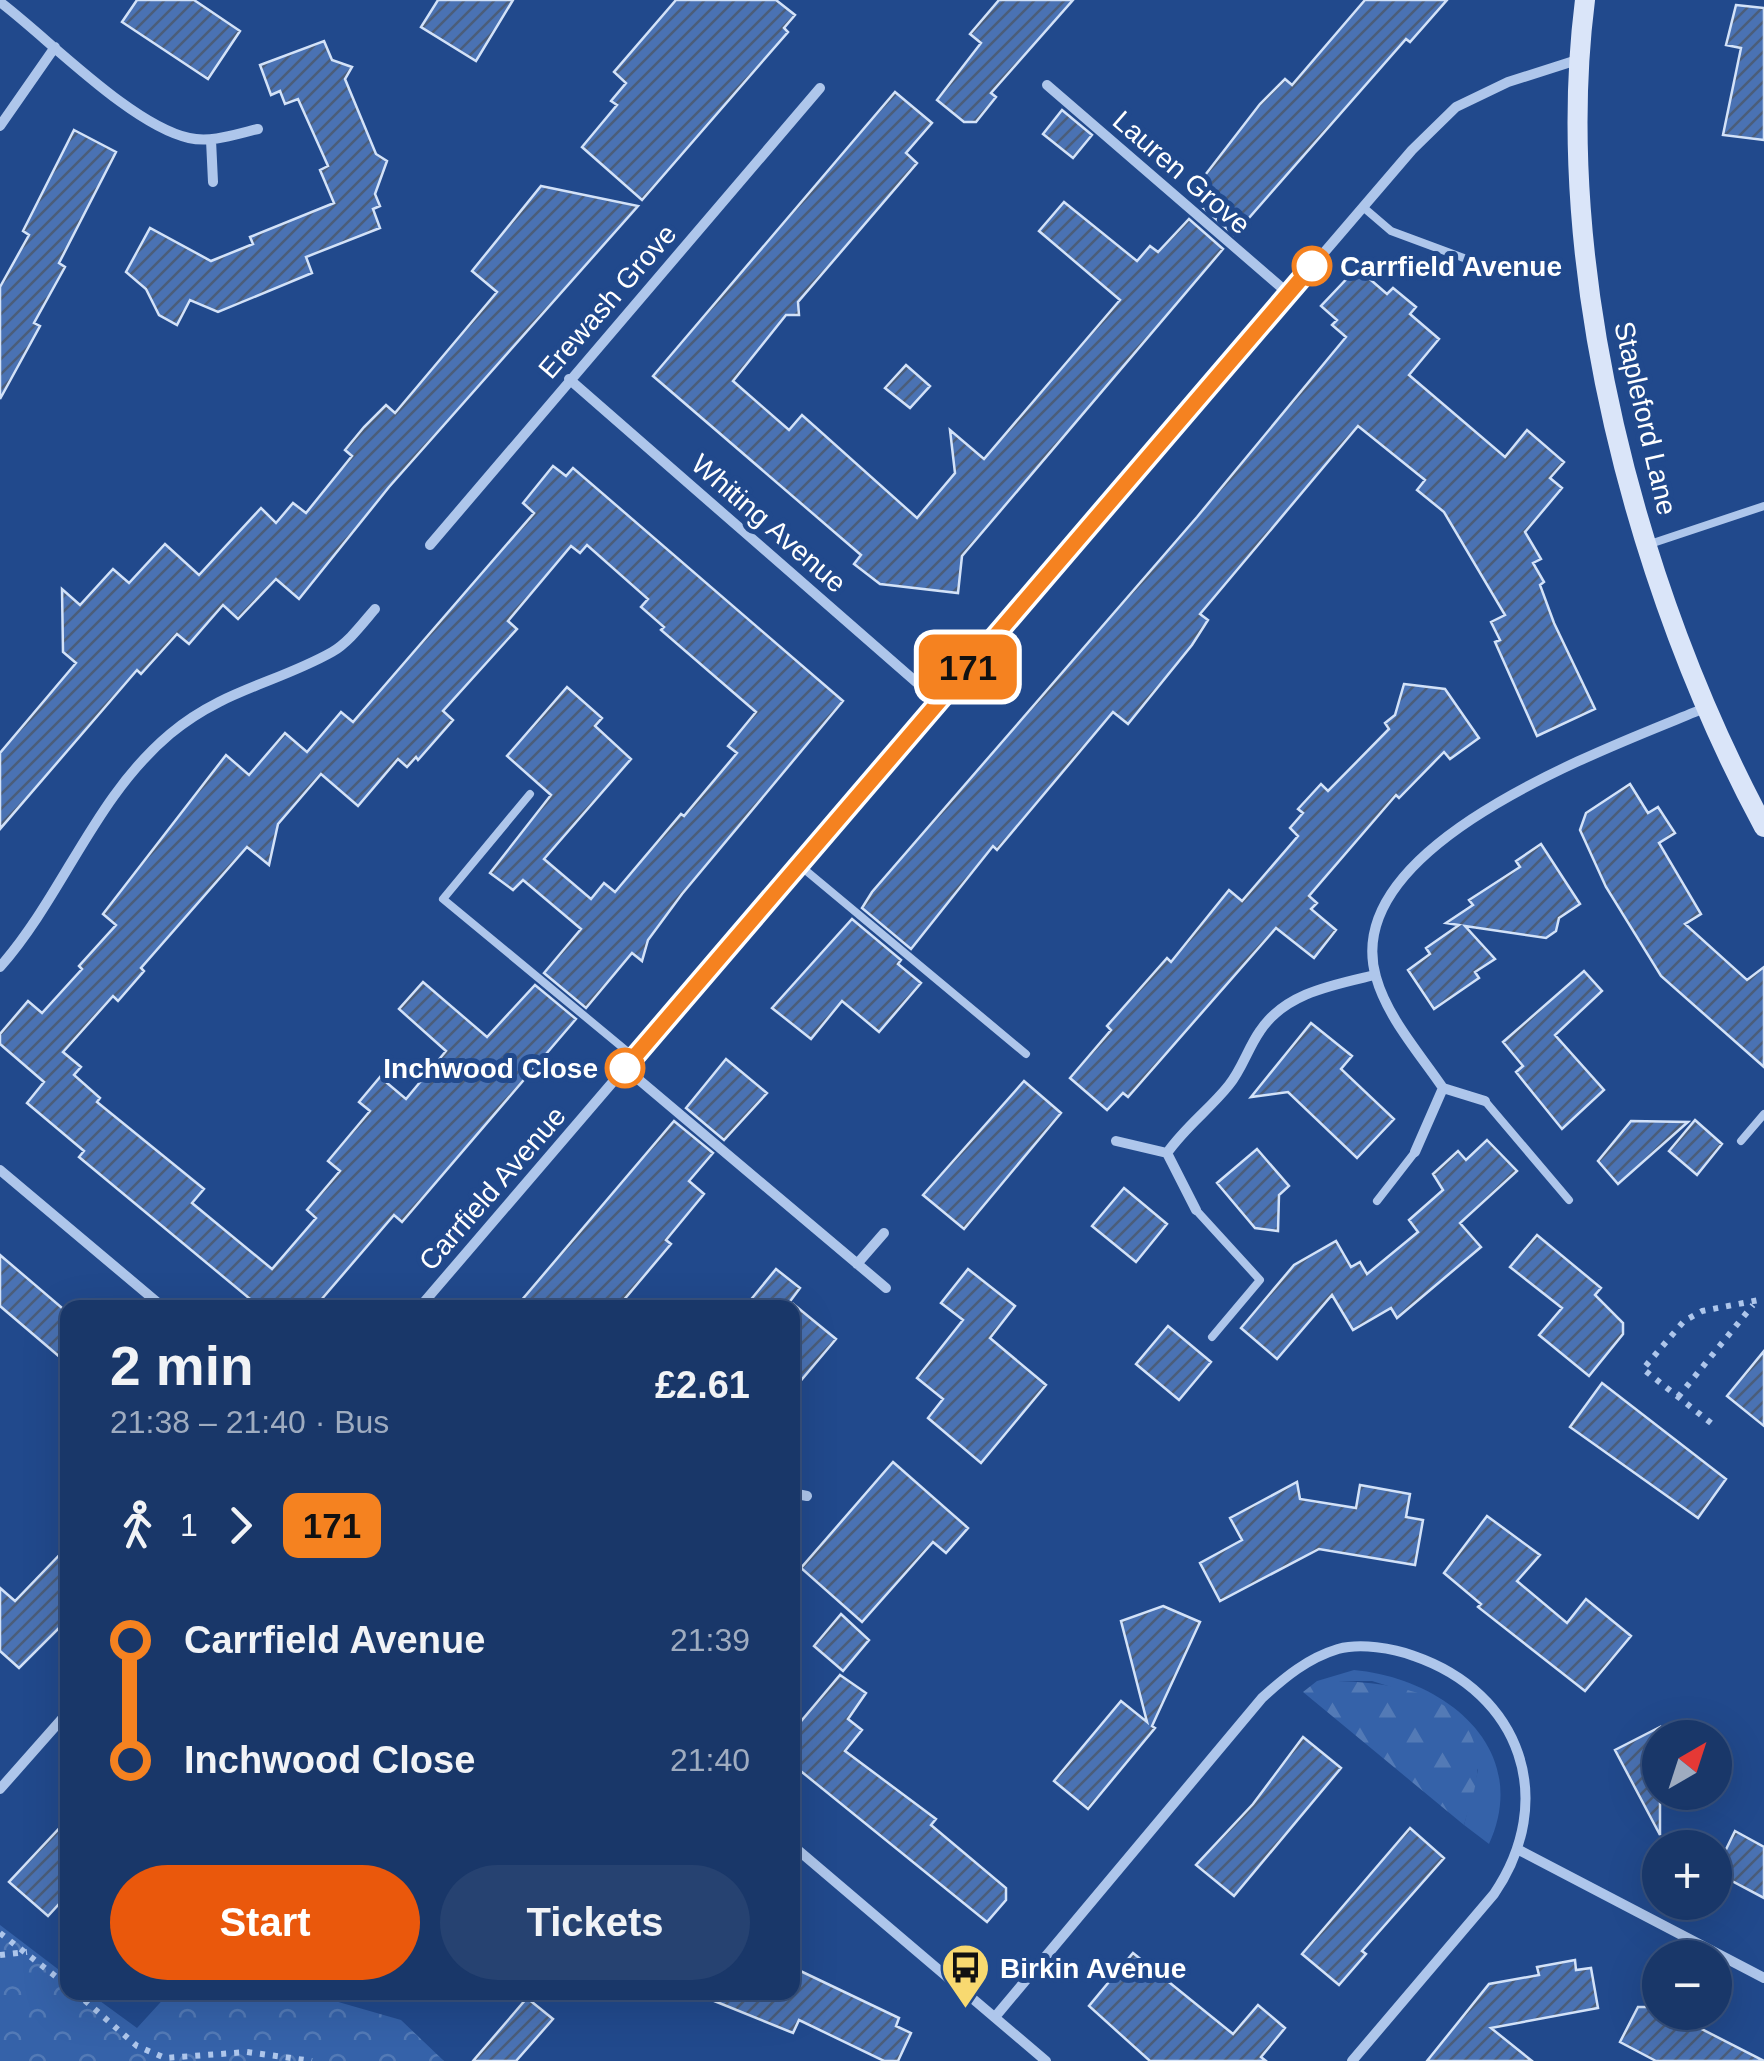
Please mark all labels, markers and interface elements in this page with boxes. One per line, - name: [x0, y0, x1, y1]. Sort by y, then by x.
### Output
- street label: Lauren Grove: [1107, 105, 1256, 240]
- street label: Erewash Grove: [532, 218, 682, 384]
- marker: Carrfield Avenue: [1293, 247, 1331, 285]
- place label: Carrfield Avenue: [1340, 251, 1562, 282]
- street label: Stapleford Lane: [1608, 318, 1683, 518]
- street label: Whiting Avenue: [685, 448, 852, 599]
- line badge: 171: [910, 634, 1026, 700]
- text: 171: [939, 648, 997, 687]
- marker: Inchwood Close: [606, 1049, 644, 1087]
- place label: Inchwood Close: [383, 1053, 598, 1084]
- street label: Carrfield Avenue: [413, 1100, 572, 1276]
- text: 2 min: [110, 1335, 254, 1397]
- text: £2.61: [655, 1364, 750, 1406]
- text: 21:38 – 21:40 · Bus: [110, 1404, 389, 1440]
- icon: walk: [110, 1498, 165, 1553]
- icon: forward: [213, 1498, 268, 1553]
- text: 171: [303, 1506, 361, 1545]
- text: 1: [180, 1507, 198, 1543]
- text: Carrfield Avenue: [184, 1619, 485, 1661]
- text: 21:39: [670, 1622, 750, 1658]
- north arrow: [1642, 1720, 1732, 1810]
- map controls: [1642, 1720, 1732, 2030]
- text: Inchwood Close: [184, 1739, 475, 1781]
- text: 21:40: [670, 1742, 750, 1778]
- button: +: [1642, 1830, 1732, 1920]
- button: Start: [110, 1865, 420, 1980]
- button: Tickets: [440, 1865, 750, 1980]
- button: −: [1642, 1940, 1732, 2030]
- bus stop icon: Birkin Avenue: [939, 1942, 991, 2010]
- place label: Birkin Avenue: [1000, 1953, 1186, 1984]

